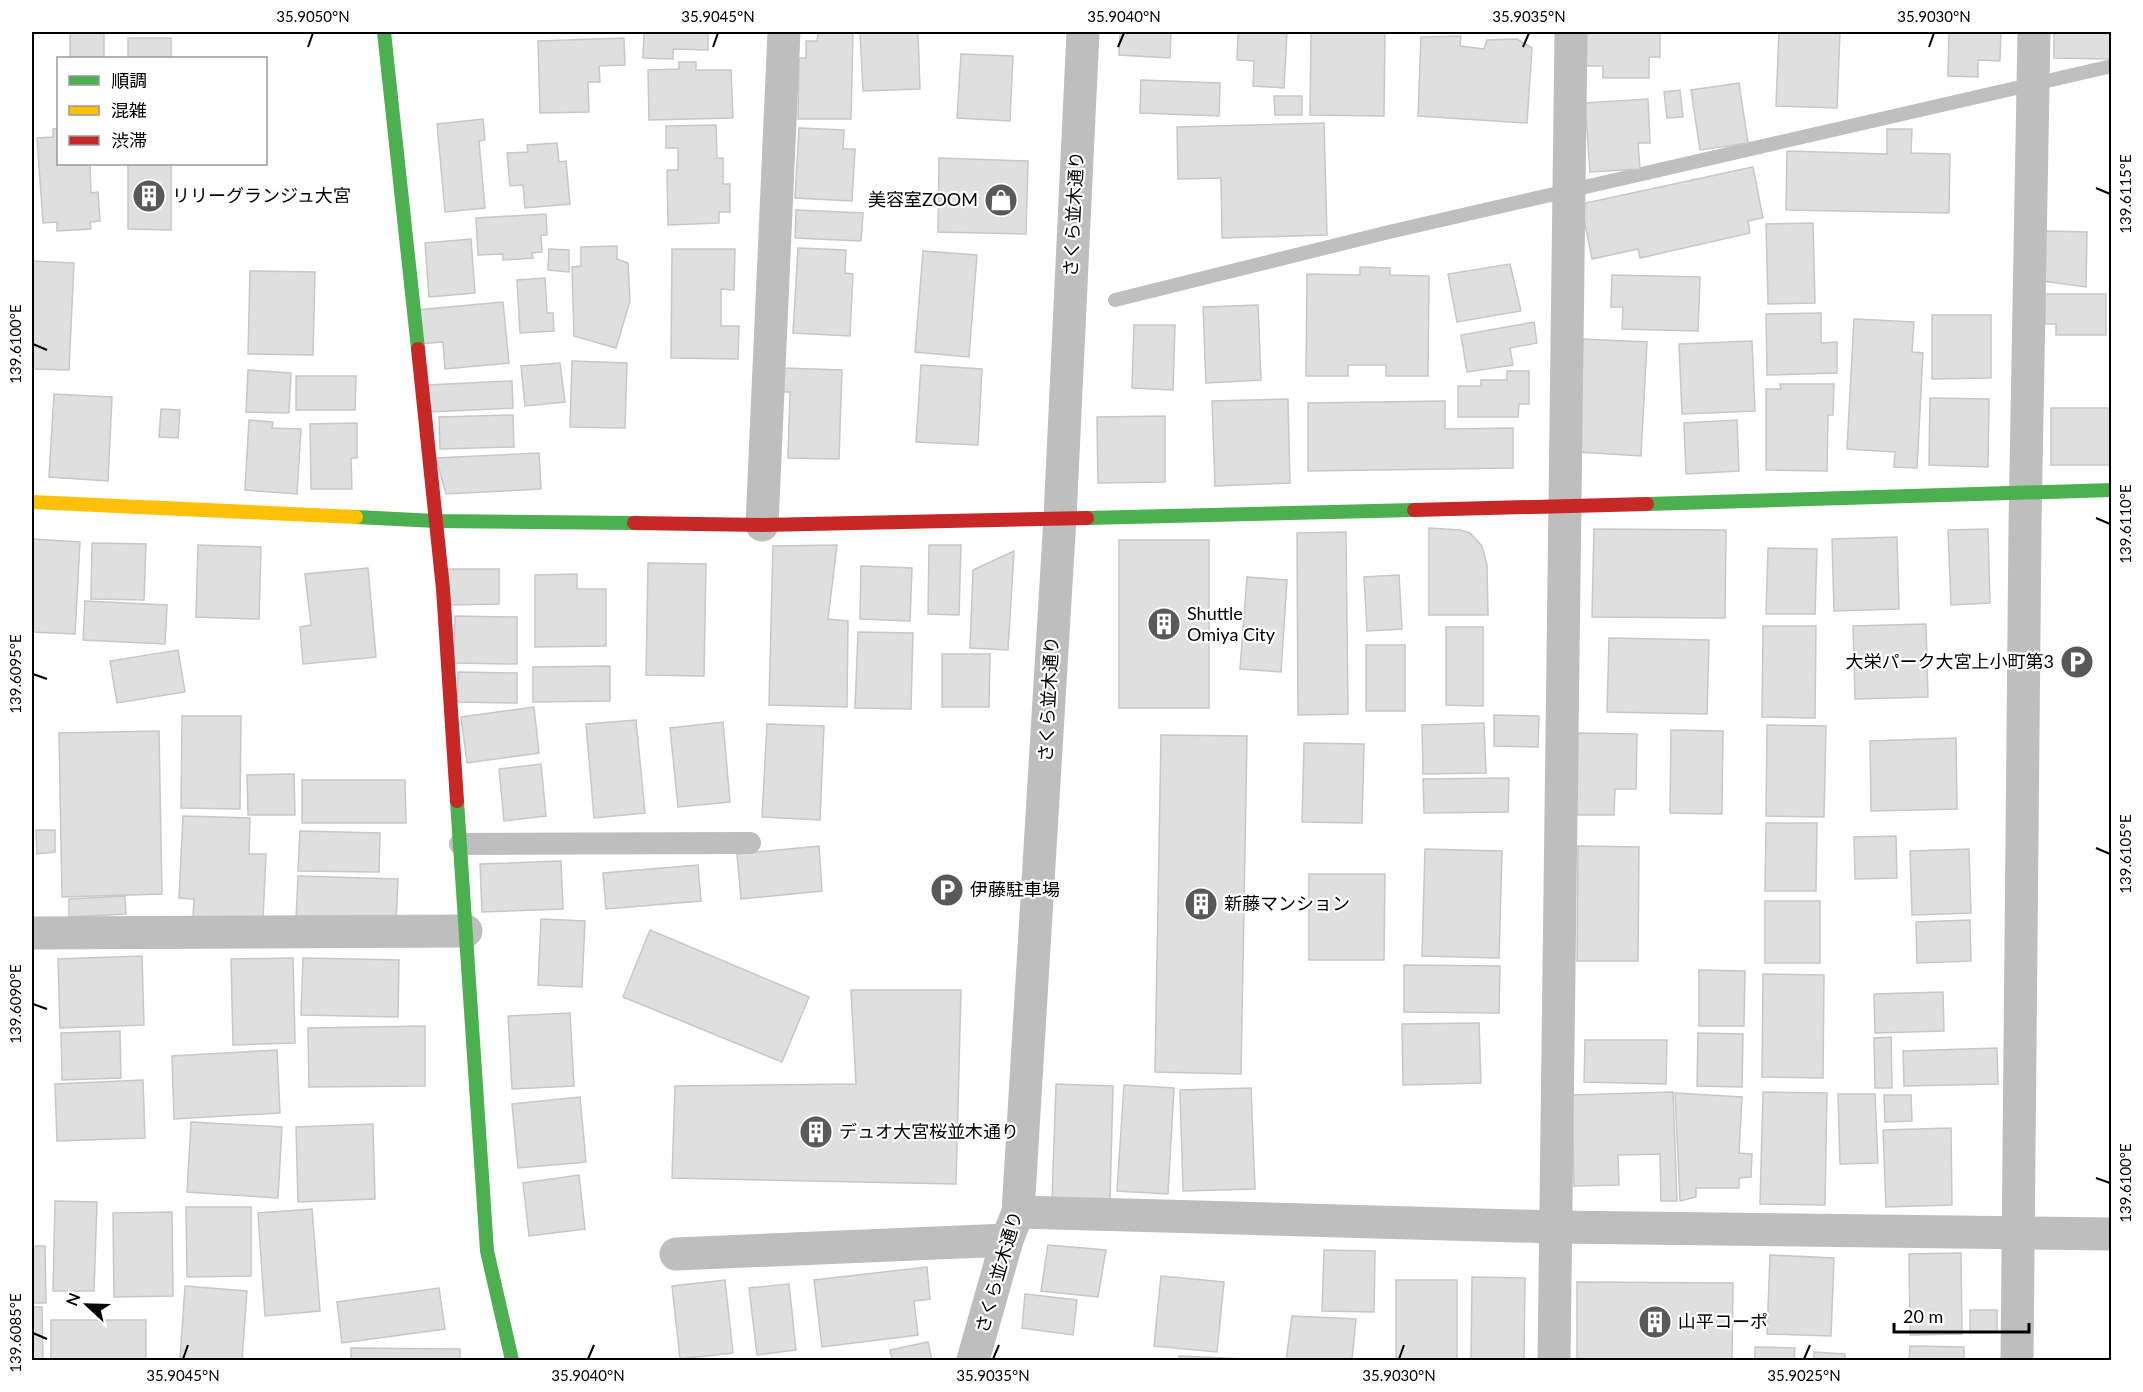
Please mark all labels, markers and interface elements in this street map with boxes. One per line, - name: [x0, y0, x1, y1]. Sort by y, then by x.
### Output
- text: 35.9050°N: [276, 7, 350, 25]
- text: 35.9045°N: [681, 7, 755, 25]
- text: 35.9040°N: [1087, 7, 1161, 25]
- text: 35.9035°N: [1492, 7, 1566, 25]
- text: 35.9030°N: [1897, 7, 1971, 25]
- legend: [57, 57, 267, 165]
- text: 順調: [111, 69, 147, 91]
- text: 混雑: [111, 99, 147, 121]
- text: 渋滞: [111, 129, 147, 151]
- street label: さくら並木通り: [1059, 150, 1087, 277]
- text: 139.6115°E: [2116, 154, 2134, 234]
- building icon: リリーグランジュ大宮: [131, 178, 167, 214]
- shop icon: 美容室ZOOM: [983, 182, 1019, 218]
- place label: リリーグランジュ大宮: [172, 184, 351, 206]
- place label: 美容室ZOOM: [868, 188, 978, 210]
- text: 139.6100°E: [6, 304, 24, 384]
- text: 139.6110°E: [2116, 484, 2134, 564]
- place label: Shuttle Omiya City: [1187, 602, 1276, 645]
- building icon: Shuttle Omiya City: [1146, 606, 1182, 642]
- text: 139.6095°E: [6, 634, 24, 714]
- street label: さくら並木通り: [1034, 635, 1062, 762]
- parking icon: 大栄パーク大宮上小町第3: [2059, 644, 2095, 680]
- place label: 大栄パーク大宮上小町第3: [1846, 650, 2054, 672]
- text: 139.6105°E: [2116, 814, 2134, 894]
- parking icon: 伊藤駐車場: [929, 872, 965, 908]
- place label: 伊藤駐車場: [970, 878, 1060, 900]
- building icon: 新藤マンション: [1183, 886, 1219, 922]
- place label: 新藤マンション: [1224, 892, 1350, 914]
- text: 139.6090°E: [6, 964, 24, 1044]
- building icon: デュオ大宮桜並木通り: [798, 1114, 834, 1150]
- place label: デュオ大宮桜並木通り: [839, 1120, 1019, 1142]
- text: 139.6100°E: [2116, 1143, 2134, 1223]
- street label: さくら並木通り: [970, 1208, 1026, 1335]
- north arrow: [57, 1275, 117, 1335]
- text: N: [62, 1290, 84, 1308]
- text: 139.6085°E: [6, 1293, 24, 1373]
- scale bar: [1894, 1296, 2029, 1334]
- building icon: 山平コーポ: [1637, 1304, 1673, 1340]
- text: 20 m: [1903, 1305, 1943, 1327]
- place label: 山平コーポ: [1678, 1310, 1768, 1332]
- text: 35.9045°N: [146, 1366, 220, 1384]
- text: 35.9040°N: [551, 1366, 625, 1384]
- text: 35.9035°N: [956, 1366, 1030, 1384]
- text: 35.9030°N: [1362, 1366, 1436, 1384]
- text: 35.9025°N: [1767, 1366, 1841, 1384]

